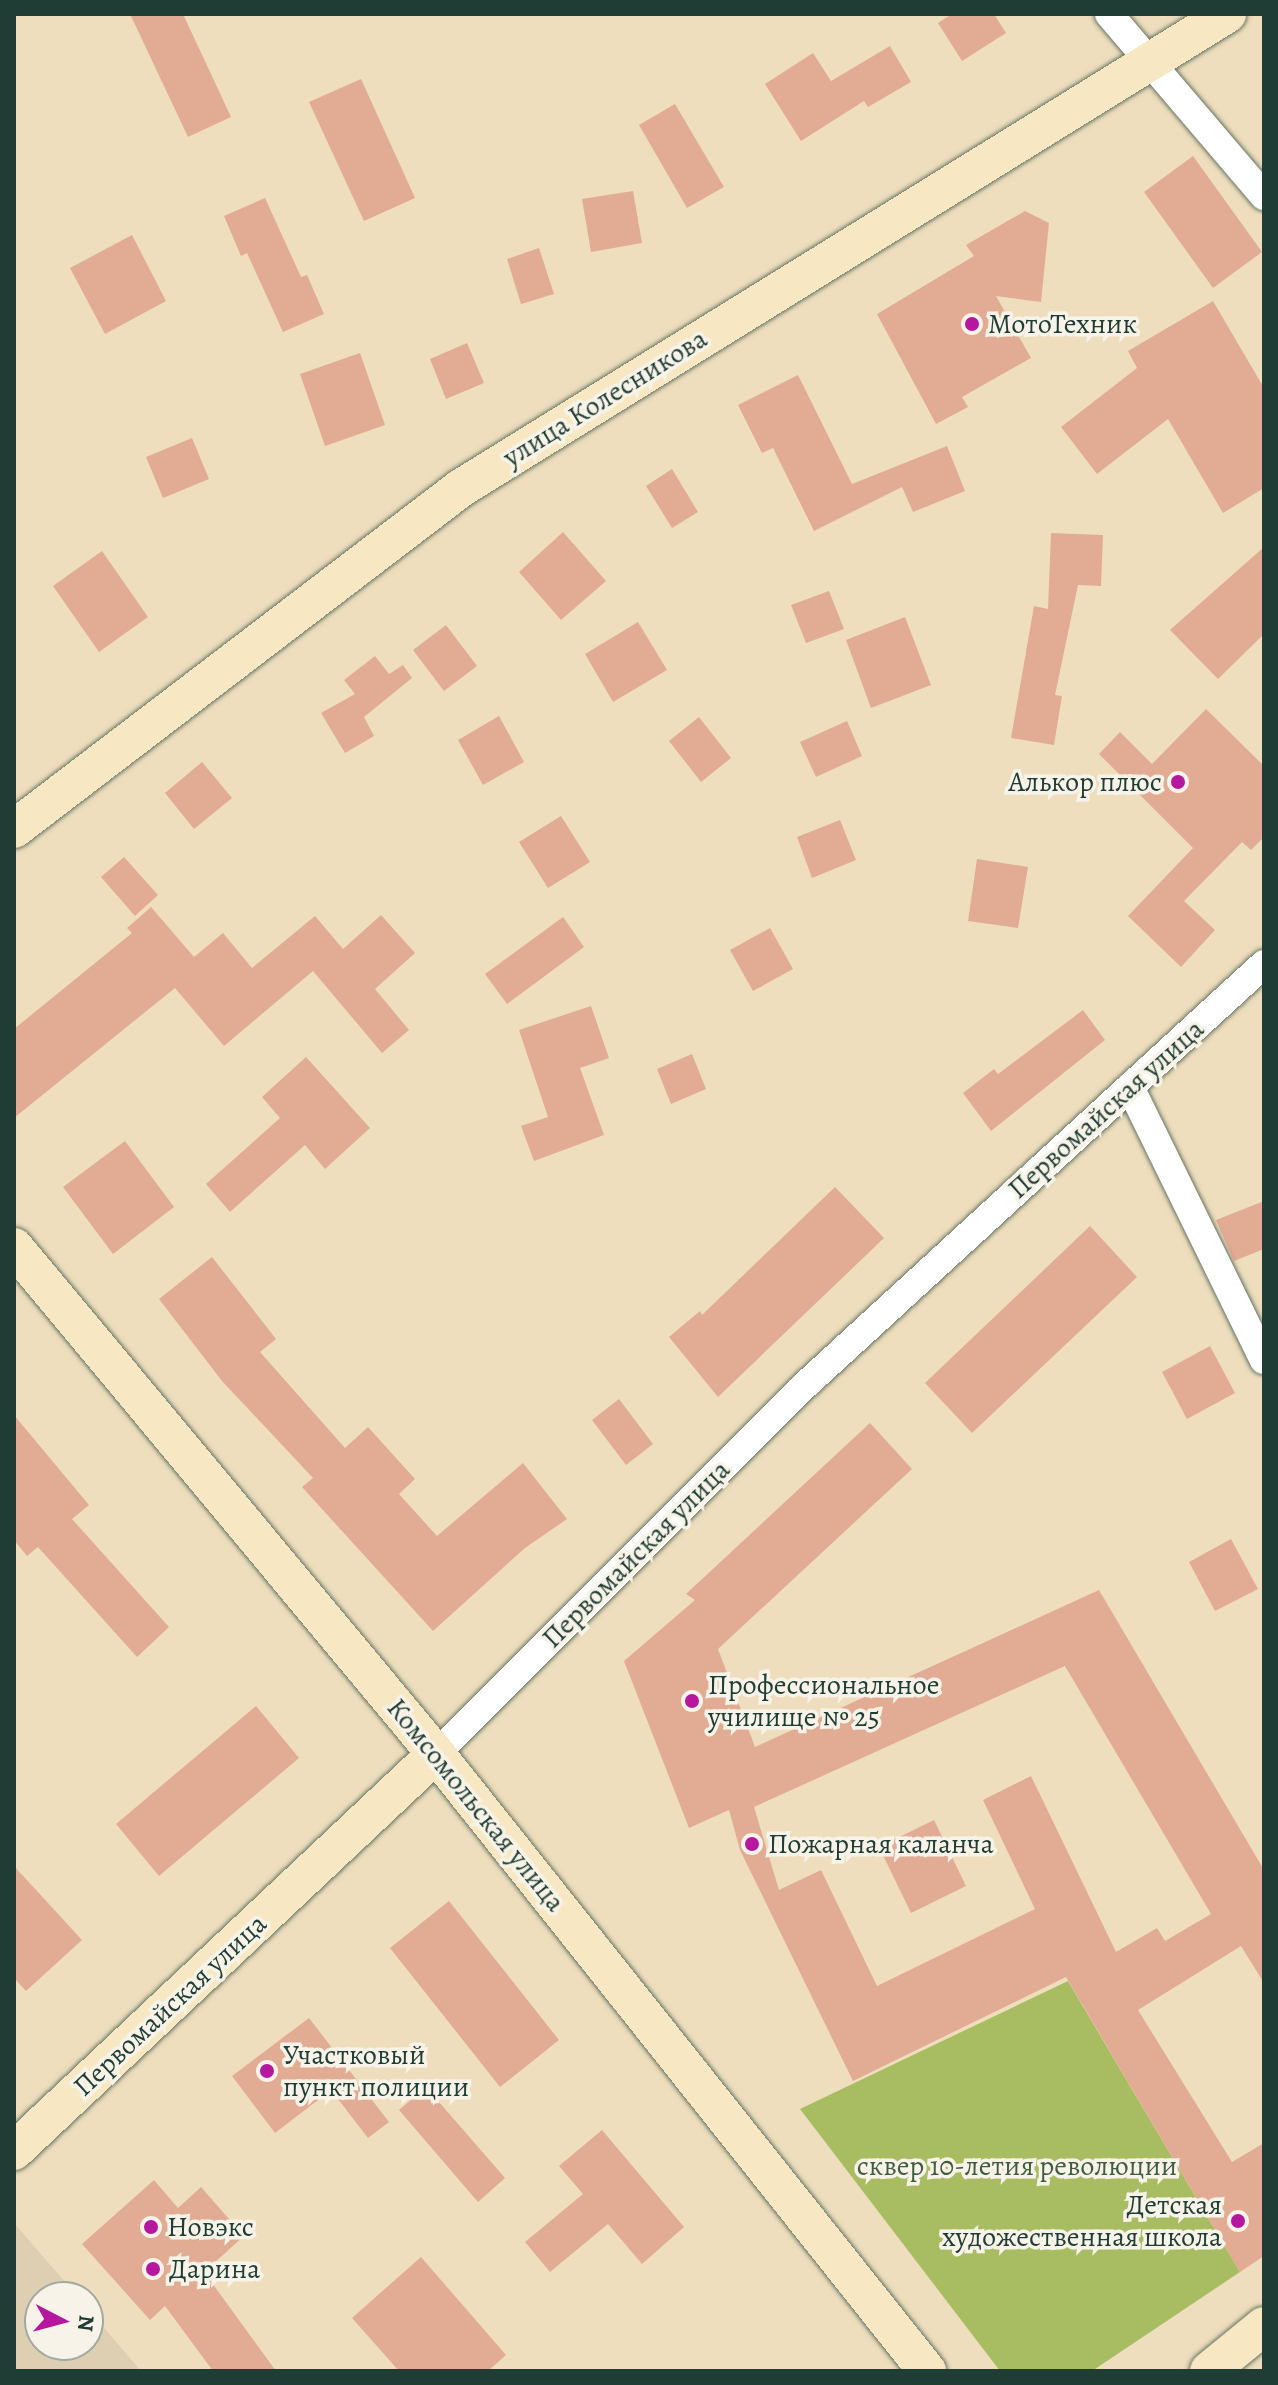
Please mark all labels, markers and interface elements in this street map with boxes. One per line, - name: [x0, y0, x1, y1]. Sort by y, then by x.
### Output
- place label: МотоТехник: [988, 307, 1137, 341]
- marker: МотоТехник: [963, 315, 981, 333]
- street label: улица Колесникова: [497, 322, 713, 474]
- place label: Алькор плюс: [1009, 765, 1162, 799]
- marker: Алькор плюс: [1169, 773, 1187, 791]
- street label: Первомайская улица: [1001, 1012, 1211, 1206]
- street label: Первомайская улица: [535, 1453, 737, 1655]
- place label: Профессиональное училище № 25: [708, 1668, 940, 1734]
- street label: Комсомольская улица: [380, 1692, 572, 1918]
- marker: Профессиональное училище № 25: [683, 1692, 701, 1710]
- place label: Пожарная каланча: [768, 1827, 994, 1861]
- marker: Пожарная каланча: [743, 1835, 761, 1853]
- street label: Первомайская улица: [66, 1907, 274, 2103]
- place label: Участковый пункт полиции: [283, 2038, 469, 2104]
- marker: Участковый пункт полиции: [258, 2062, 276, 2080]
- park label: сквер 10-летия революции: [857, 2149, 1177, 2183]
- place label: Детская художественная школа: [942, 2188, 1222, 2254]
- place label: Новэкс: [167, 2210, 254, 2244]
- marker: Детская художественная школа: [1229, 2212, 1247, 2230]
- marker: Новэкс: [142, 2218, 160, 2236]
- place label: Дарина: [169, 2252, 260, 2286]
- marker: Дарина: [144, 2260, 162, 2278]
- north arrow: [24, 2281, 104, 2361]
- text: N: [70, 2314, 102, 2333]

